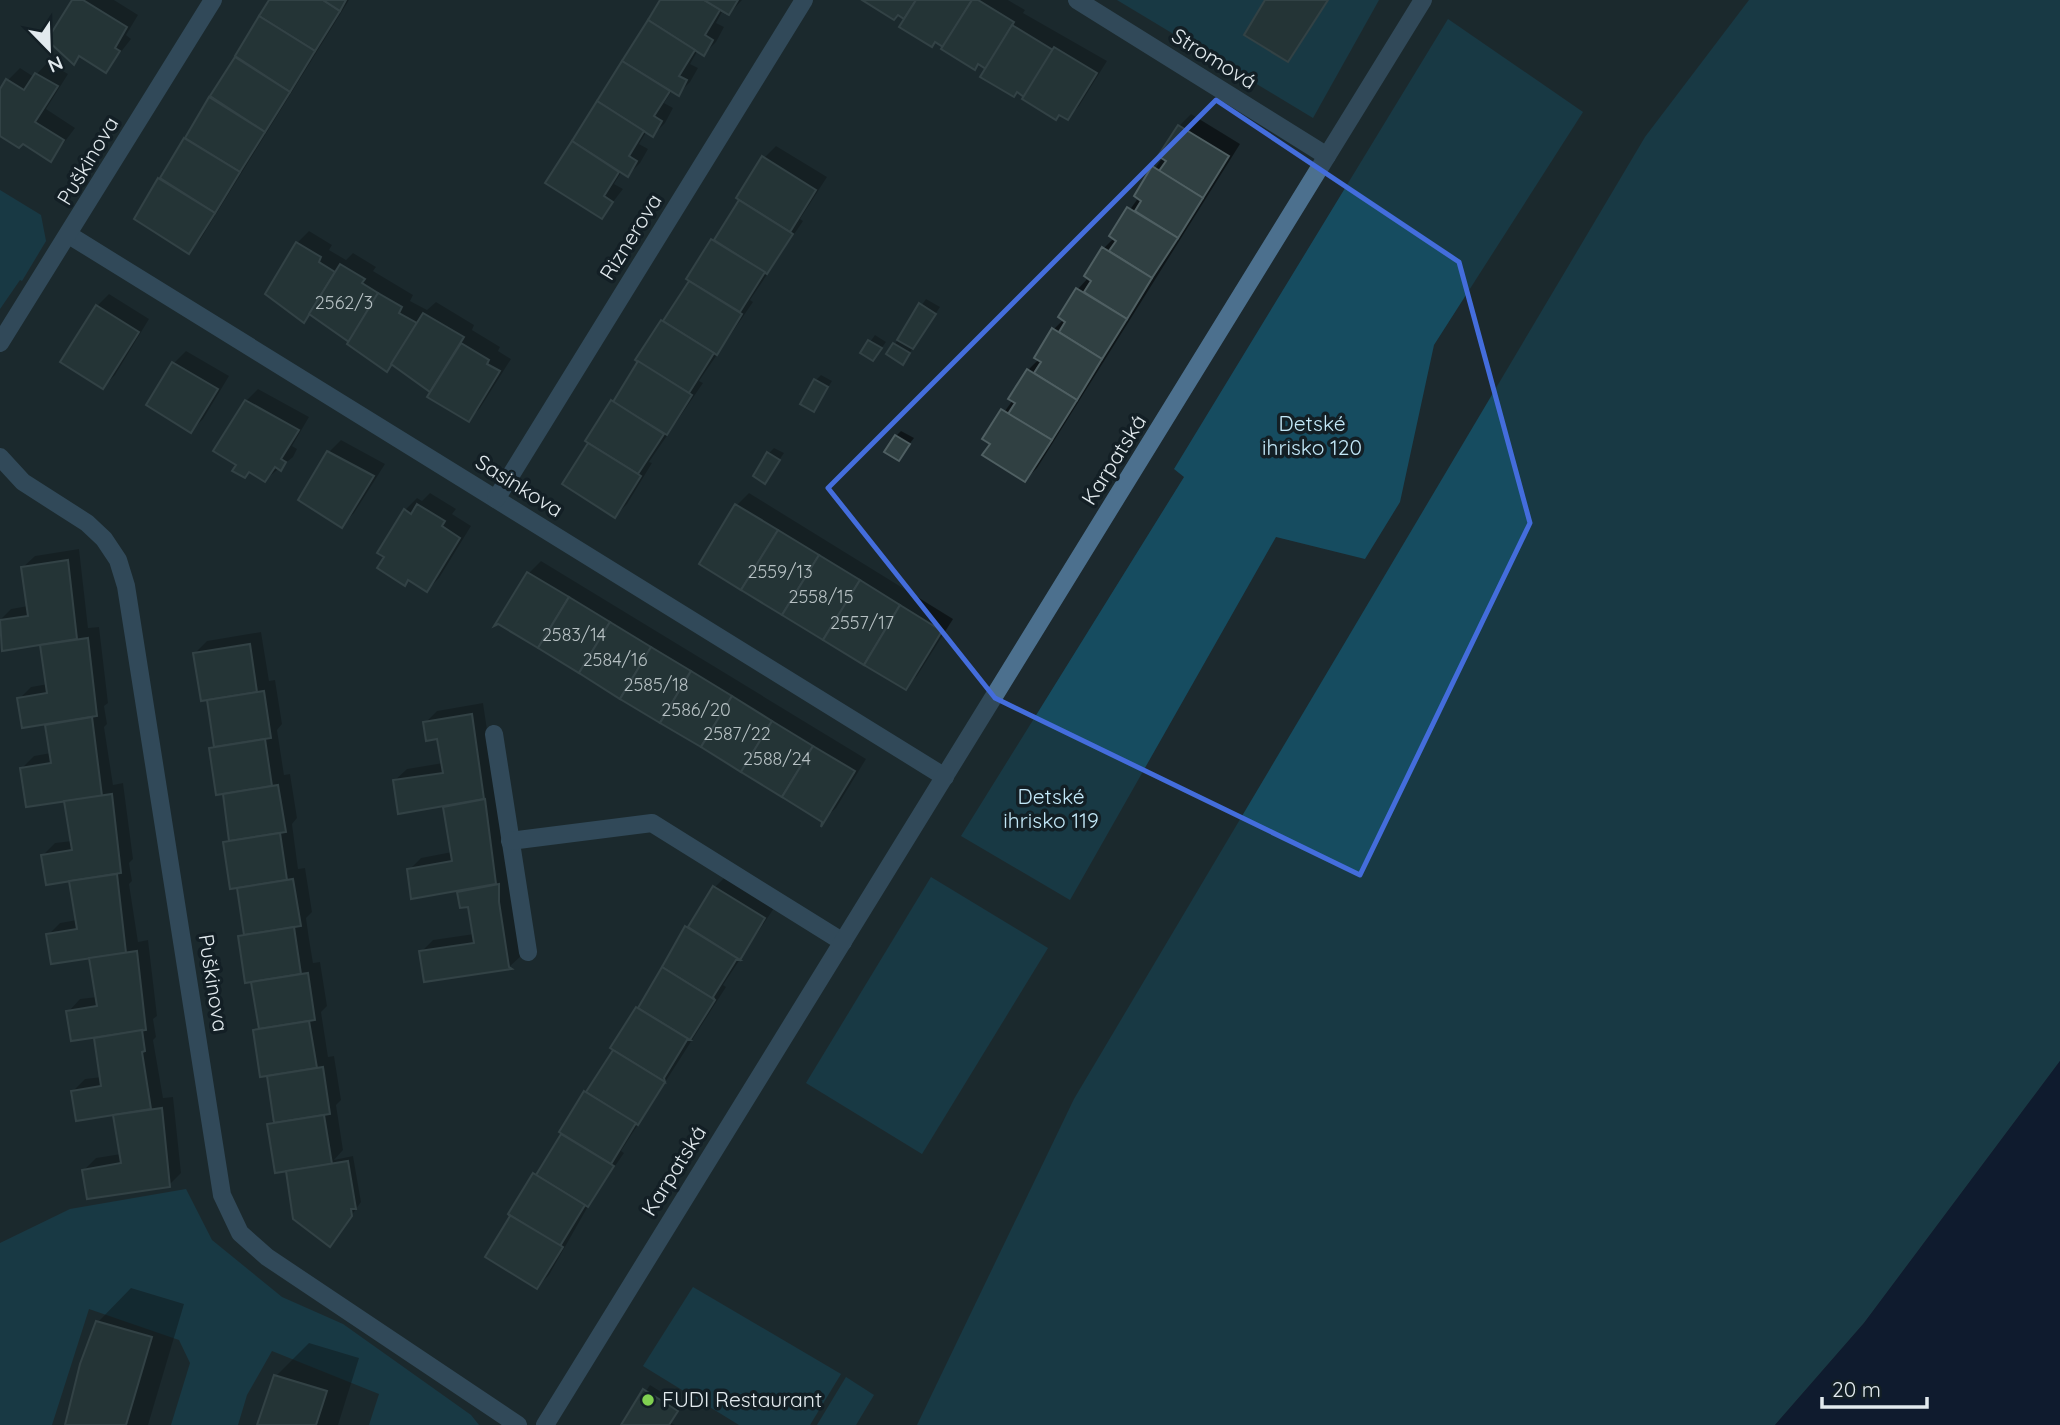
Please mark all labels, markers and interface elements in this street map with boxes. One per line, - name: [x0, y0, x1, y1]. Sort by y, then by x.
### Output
- north arrow: [14, 14, 84, 84]
- street label: Stromová: [1167, 22, 1262, 94]
- text: N: [45, 51, 67, 78]
- street label: Puškinova: [51, 112, 124, 209]
- street label: Riznerova: [594, 189, 667, 284]
- house number: 2562/3: [315, 291, 373, 314]
- street label: Karpatská: [1075, 409, 1151, 509]
- park label: Detské ihrisko 120: [1262, 410, 1362, 460]
- street label: Sasinkova: [471, 448, 568, 522]
- house number: 2559/13: [747, 560, 813, 583]
- house number: 2558/15: [788, 585, 854, 608]
- house number: 2557/17: [830, 611, 894, 634]
- house number: 2583/14: [542, 623, 606, 646]
- house number: 2584/16: [583, 648, 648, 671]
- house number: 2585/18: [623, 673, 689, 696]
- house number: 2586/20: [661, 698, 731, 721]
- house number: 2587/22: [703, 722, 771, 745]
- house number: 2588/24: [743, 747, 811, 770]
- park label: Detské ihrisko 119: [1003, 783, 1099, 833]
- street label: Puškinova: [193, 932, 235, 1033]
- street label: Karpatská: [635, 1120, 711, 1220]
- scale bar: [1822, 1366, 1927, 1410]
- text: 20 m: [1832, 1376, 1881, 1402]
- place label: FUDI Restaurant: [662, 1386, 822, 1412]
- marker: FUDI Restaurant: [640, 1392, 656, 1408]

